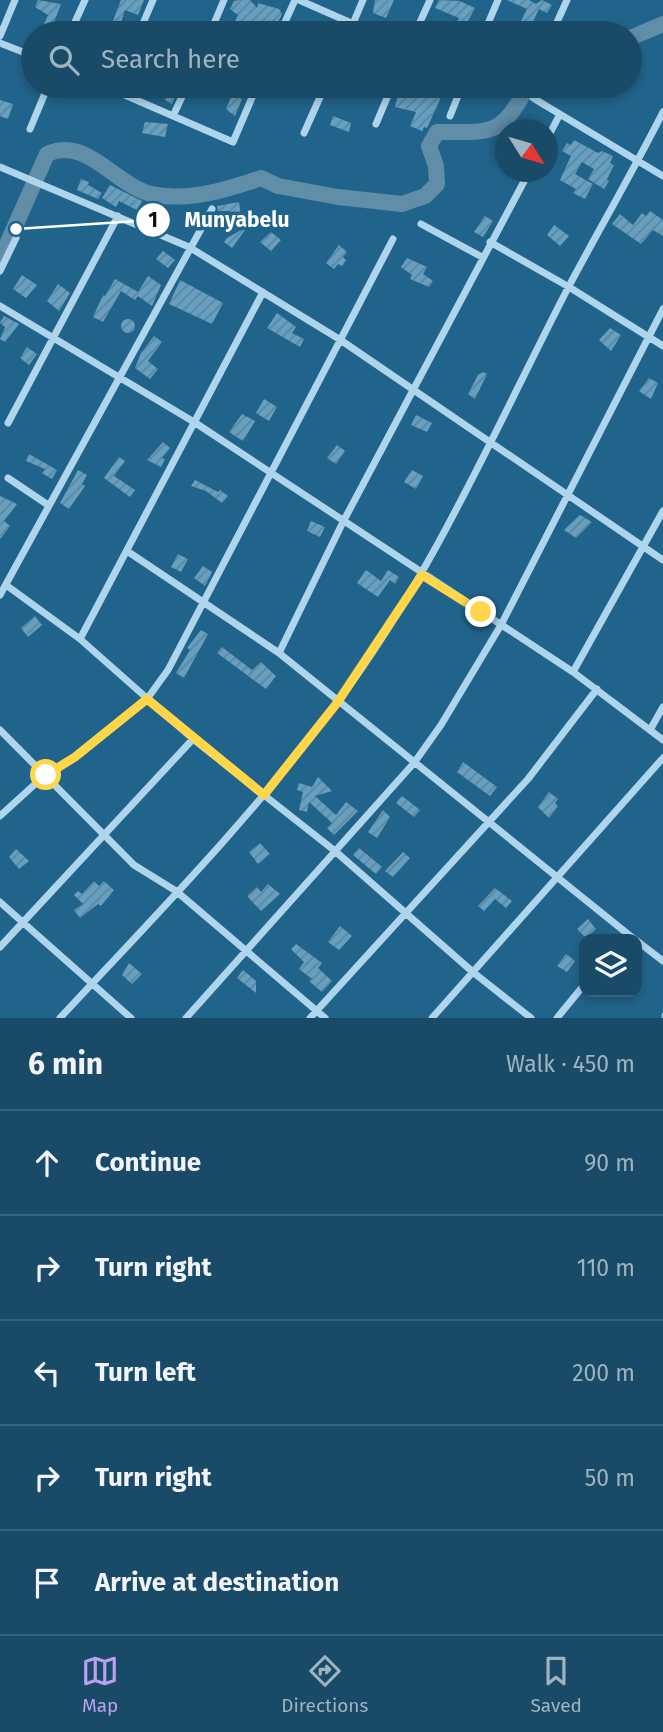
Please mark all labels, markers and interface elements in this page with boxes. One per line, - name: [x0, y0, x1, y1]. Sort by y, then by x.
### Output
- search box: [21, 21, 642, 98]
- icon: search: [45, 41, 83, 79]
- text: Search here: [101, 44, 240, 75]
- north arrow: [495, 119, 558, 182]
- callout: Munyabelu: [136, 199, 304, 241]
- text: 1: [148, 207, 158, 233]
- text: Munyabelu: [185, 207, 289, 233]
- route end: [465, 596, 496, 627]
- route start: [30, 759, 61, 790]
- map controls: [579, 934, 642, 997]
- button: layers: [579, 934, 642, 997]
- text: 6 min: [28, 1046, 103, 1082]
- text: Walk · 450 m: [506, 1050, 635, 1078]
- icon: ahead: [28, 1144, 66, 1182]
- text: Continue: [95, 1147, 201, 1178]
- text: 90 m: [584, 1149, 635, 1177]
- icon: right: [28, 1249, 66, 1287]
- text: Turn right: [95, 1252, 212, 1283]
- text: 110 m: [577, 1254, 635, 1282]
- icon: left: [28, 1354, 66, 1392]
- text: Turn left: [95, 1357, 196, 1388]
- text: 200 m: [572, 1359, 635, 1387]
- icon: right: [28, 1459, 66, 1497]
- text: Turn right: [95, 1462, 212, 1493]
- text: 50 m: [585, 1464, 635, 1492]
- icon: arrive: [28, 1564, 66, 1602]
- text: Arrive at destination: [95, 1567, 339, 1598]
- tab: Map: [81, 1652, 119, 1717]
- tab: Directions: [281, 1652, 368, 1717]
- tab: Saved: [531, 1652, 582, 1717]

